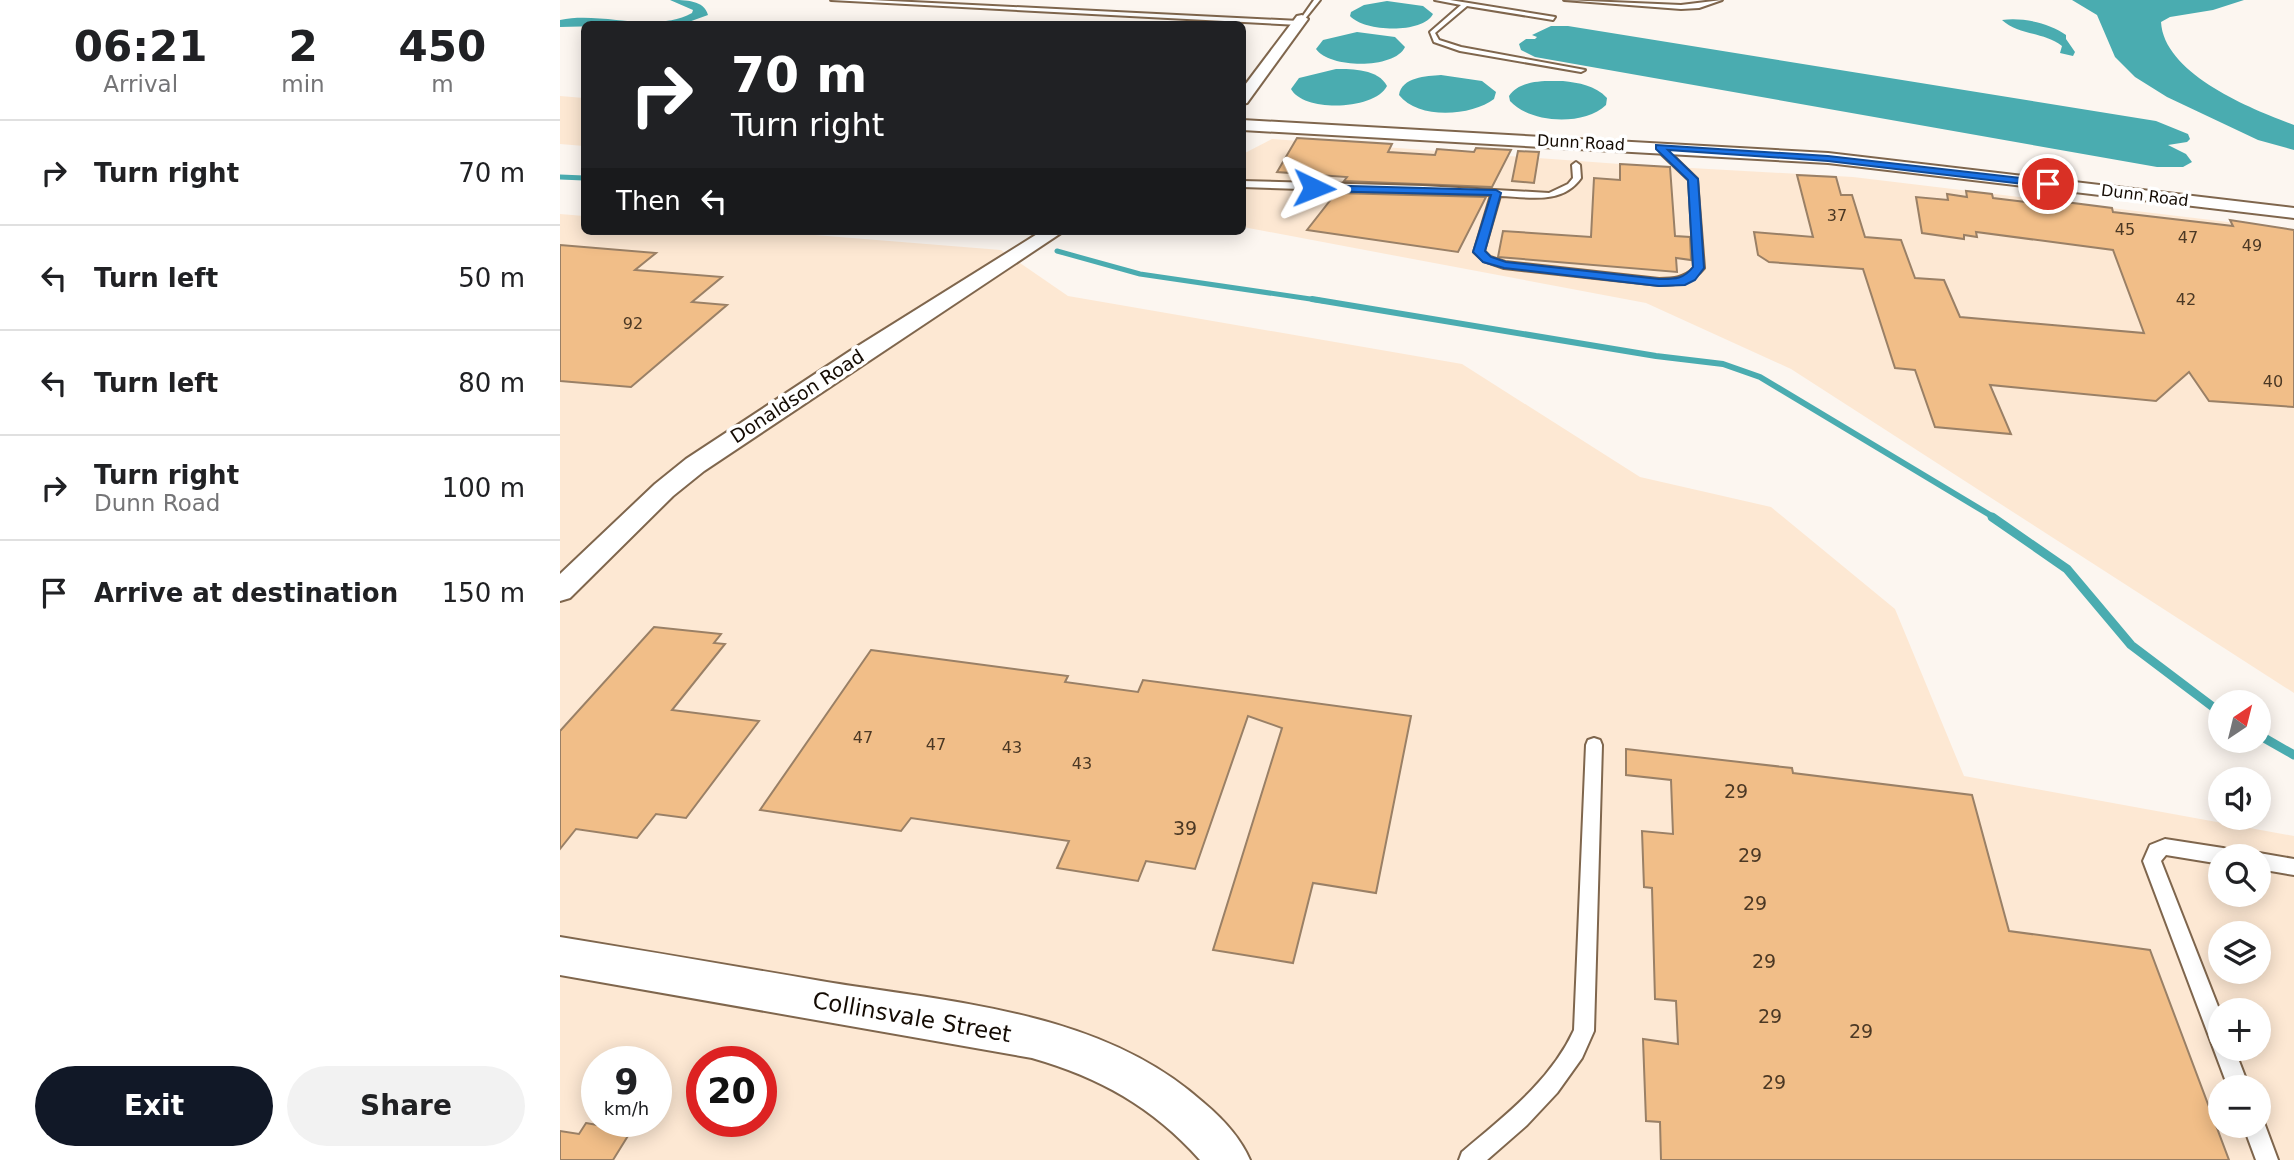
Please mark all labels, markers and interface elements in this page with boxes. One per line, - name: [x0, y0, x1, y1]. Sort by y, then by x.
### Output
- text: 06:21: [74, 22, 208, 71]
- text: 2: [288, 22, 318, 71]
- text: 450: [399, 22, 486, 71]
- text: 70 m: [731, 47, 867, 104]
- icon: right: [616, 49, 707, 140]
- text: Arrival: [103, 71, 178, 97]
- text: min: [281, 71, 325, 97]
- text: m: [431, 71, 454, 97]
- text: Turn right: [731, 106, 884, 144]
- street label: Dunn Road: [1537, 131, 1625, 154]
- position arrow: [1277, 151, 1351, 225]
- icon: right: [35, 154, 73, 192]
- pin: [2018, 154, 2078, 214]
- text: Turn right: [94, 158, 239, 188]
- text: 70 m: [458, 158, 525, 188]
- icon: arrive: [2029, 165, 2067, 203]
- street label: Dunn Road: [2100, 181, 2190, 210]
- icon: left: [695, 182, 733, 220]
- text: Then: [616, 186, 681, 216]
- house number: 37: [1827, 206, 1847, 225]
- house number: 45: [2115, 220, 2135, 239]
- house number: 47: [2178, 228, 2198, 247]
- house number: 49: [2242, 236, 2262, 255]
- icon: left: [35, 259, 73, 297]
- text: Turn left: [94, 263, 218, 293]
- text: 50 m: [458, 263, 525, 293]
- house number: 42: [2176, 290, 2196, 309]
- house number: 92: [623, 314, 643, 333]
- street label: Donaldson Road: [726, 345, 868, 447]
- icon: left: [35, 364, 73, 402]
- text: Turn left: [94, 368, 218, 398]
- text: 80 m: [458, 368, 525, 398]
- house number: 40: [2263, 372, 2283, 391]
- text: Turn right: [94, 460, 239, 490]
- icon: right: [35, 469, 73, 507]
- text: 100 m: [442, 473, 525, 503]
- text: Dunn Road: [94, 490, 220, 516]
- icon: arrive: [35, 574, 73, 612]
- text: Arrive at destination: [94, 578, 398, 608]
- text: 150 m: [442, 578, 525, 608]
- north arrow: [2208, 690, 2272, 752]
- map controls: [2208, 690, 2271, 1138]
- house number: 47: [853, 728, 873, 747]
- house number: 47: [926, 735, 946, 754]
- house number: 43: [1002, 738, 1022, 757]
- house number: 43: [1072, 754, 1092, 773]
- button: sound: [2208, 767, 2271, 830]
- house number: 29: [1724, 780, 1748, 802]
- house number: 39: [1173, 817, 1197, 839]
- house number: 29: [1738, 844, 1762, 866]
- button: search: [2208, 844, 2271, 907]
- house number: 29: [1743, 892, 1767, 914]
- button: layers: [2208, 921, 2271, 984]
- house number: 29: [1752, 950, 1776, 972]
- street label: Collinsvale Street: [811, 987, 1013, 1047]
- button: +: [2208, 998, 2271, 1061]
- house number: 29: [1758, 1005, 1782, 1027]
- house number: 29: [1849, 1020, 1873, 1042]
- speed limit sign: 20: [686, 1046, 777, 1137]
- text: 9: [614, 1062, 639, 1102]
- button: Exit: [35, 1066, 273, 1146]
- button: Share: [287, 1066, 525, 1146]
- house number: 29: [1762, 1071, 1786, 1093]
- button: −: [2208, 1075, 2271, 1138]
- text: km/h: [604, 1098, 649, 1119]

